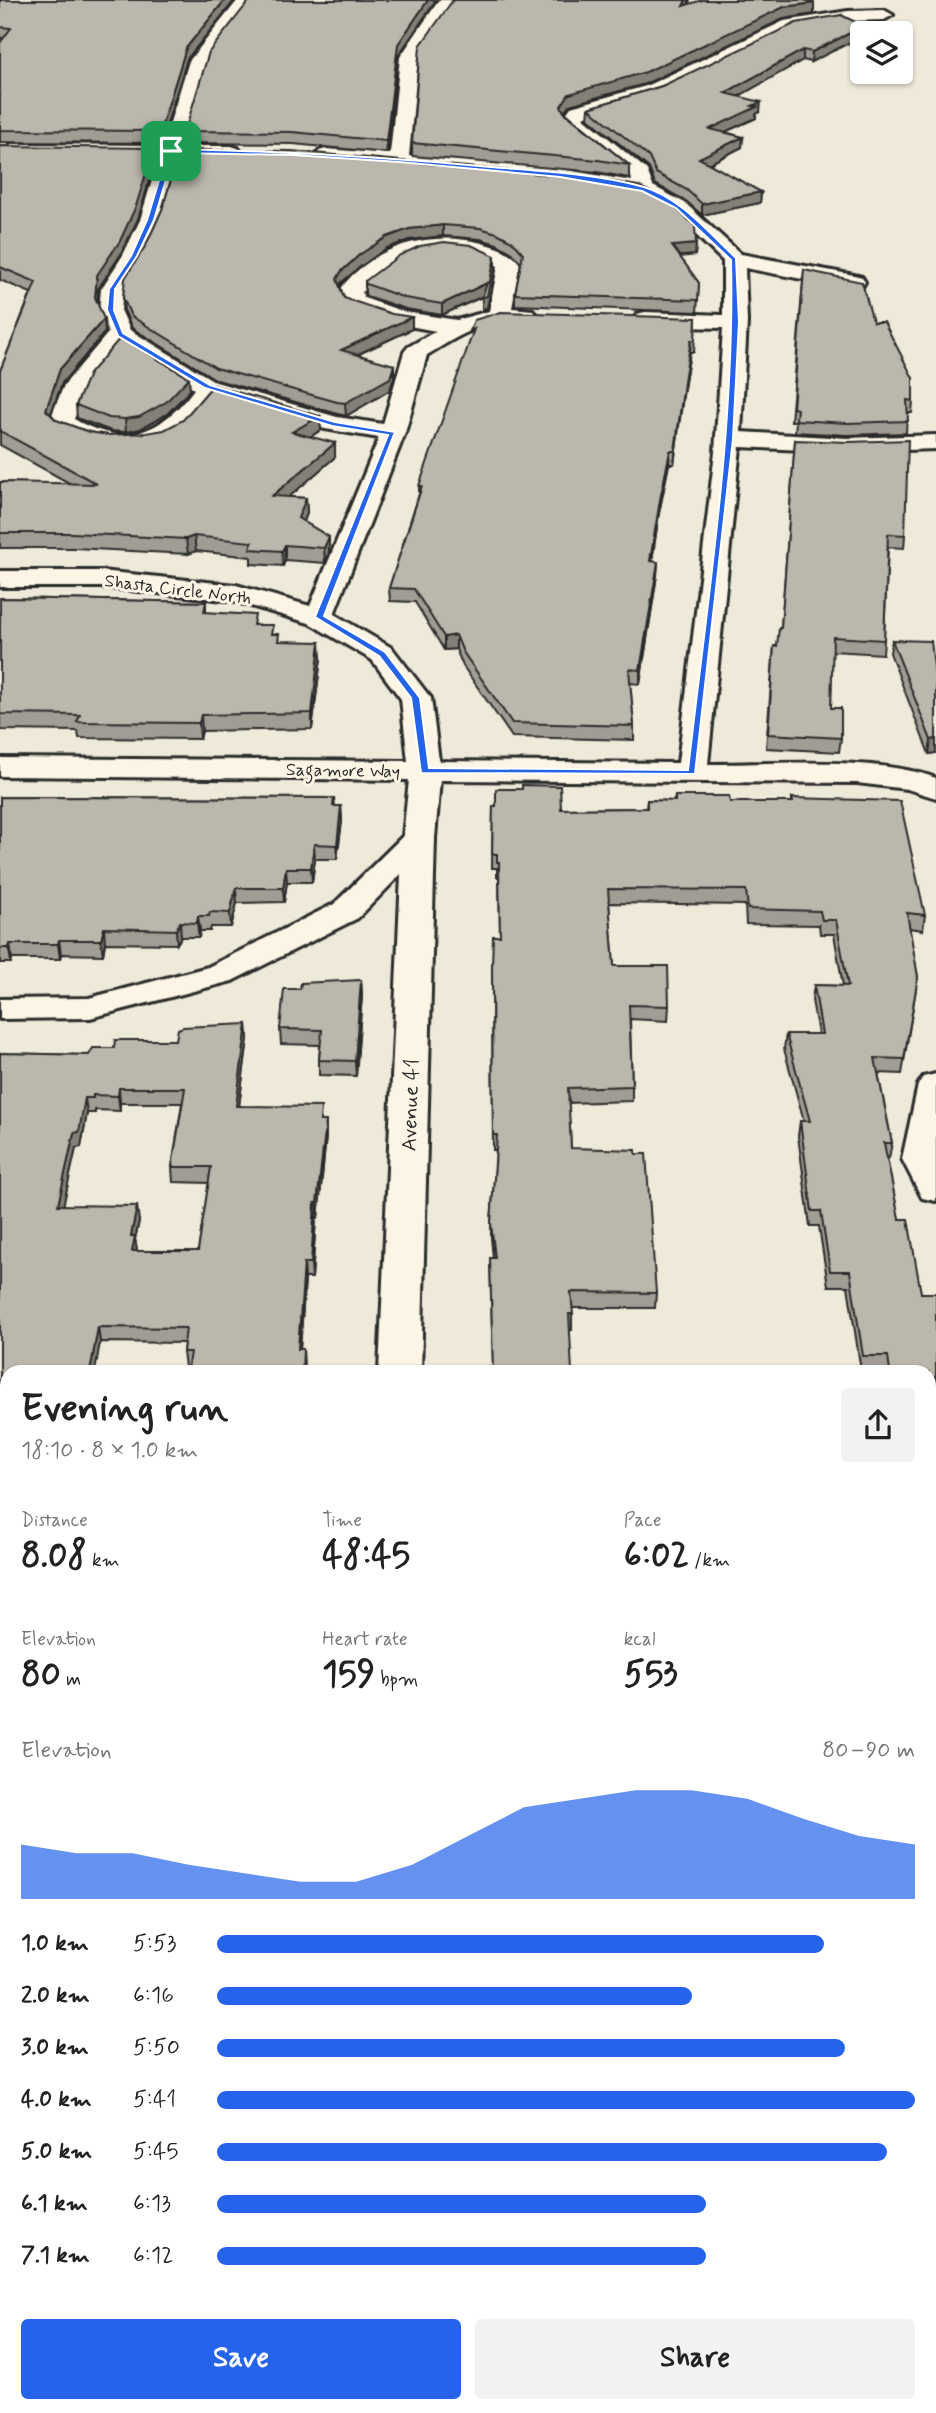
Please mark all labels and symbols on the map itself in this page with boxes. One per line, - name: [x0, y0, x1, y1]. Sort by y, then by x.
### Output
- pin: [141, 121, 201, 181]
- street label: Shasta Circle North: [103, 569, 253, 611]
- street label: Sagamore Way: [286, 758, 400, 786]
- street label: Avenue 41: [395, 1058, 427, 1152]

